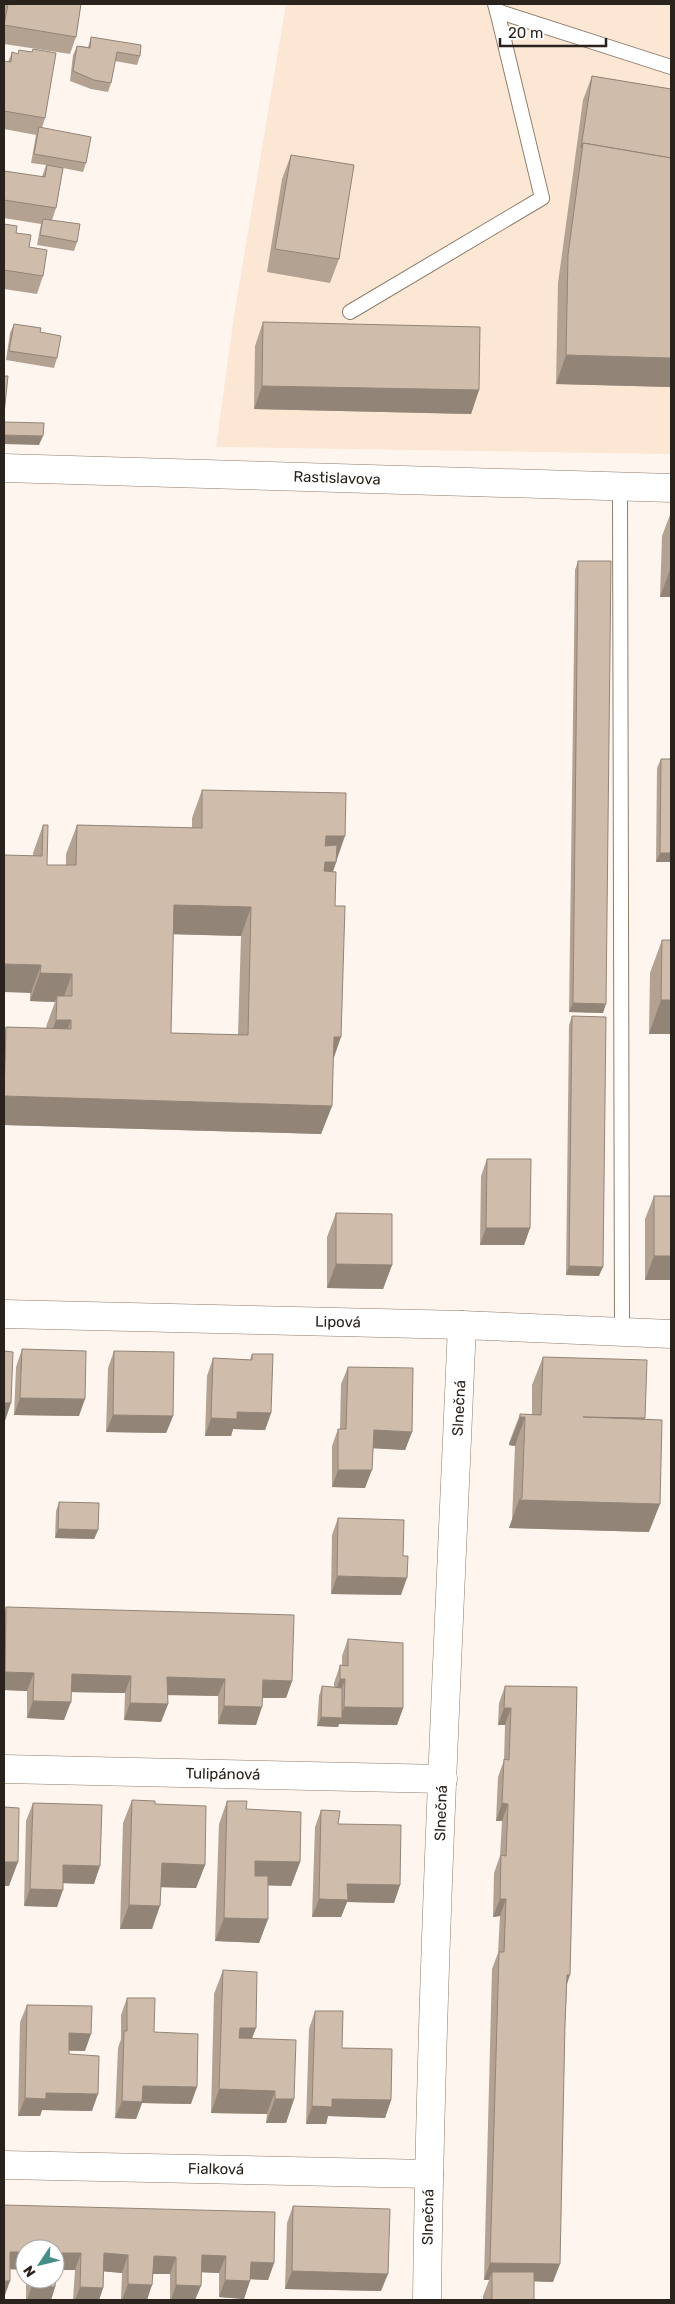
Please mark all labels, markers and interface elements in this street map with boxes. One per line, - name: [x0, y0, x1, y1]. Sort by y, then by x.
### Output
- scale bar: [500, 15, 606, 47]
- text: 20 m: [508, 24, 543, 42]
- street label: Rastislavova: [293, 467, 381, 489]
- street label: Lipová: [315, 1313, 361, 1331]
- street label: Slnečná: [449, 1380, 469, 1436]
- street label: Tulipánová: [185, 1764, 261, 1784]
- street label: Slnečná: [431, 1785, 451, 1841]
- street label: Fialková: [188, 2160, 244, 2178]
- street label: Slnečná: [419, 2189, 437, 2245]
- north arrow: [15, 2239, 65, 2289]
- text: N: [20, 2262, 40, 2280]

